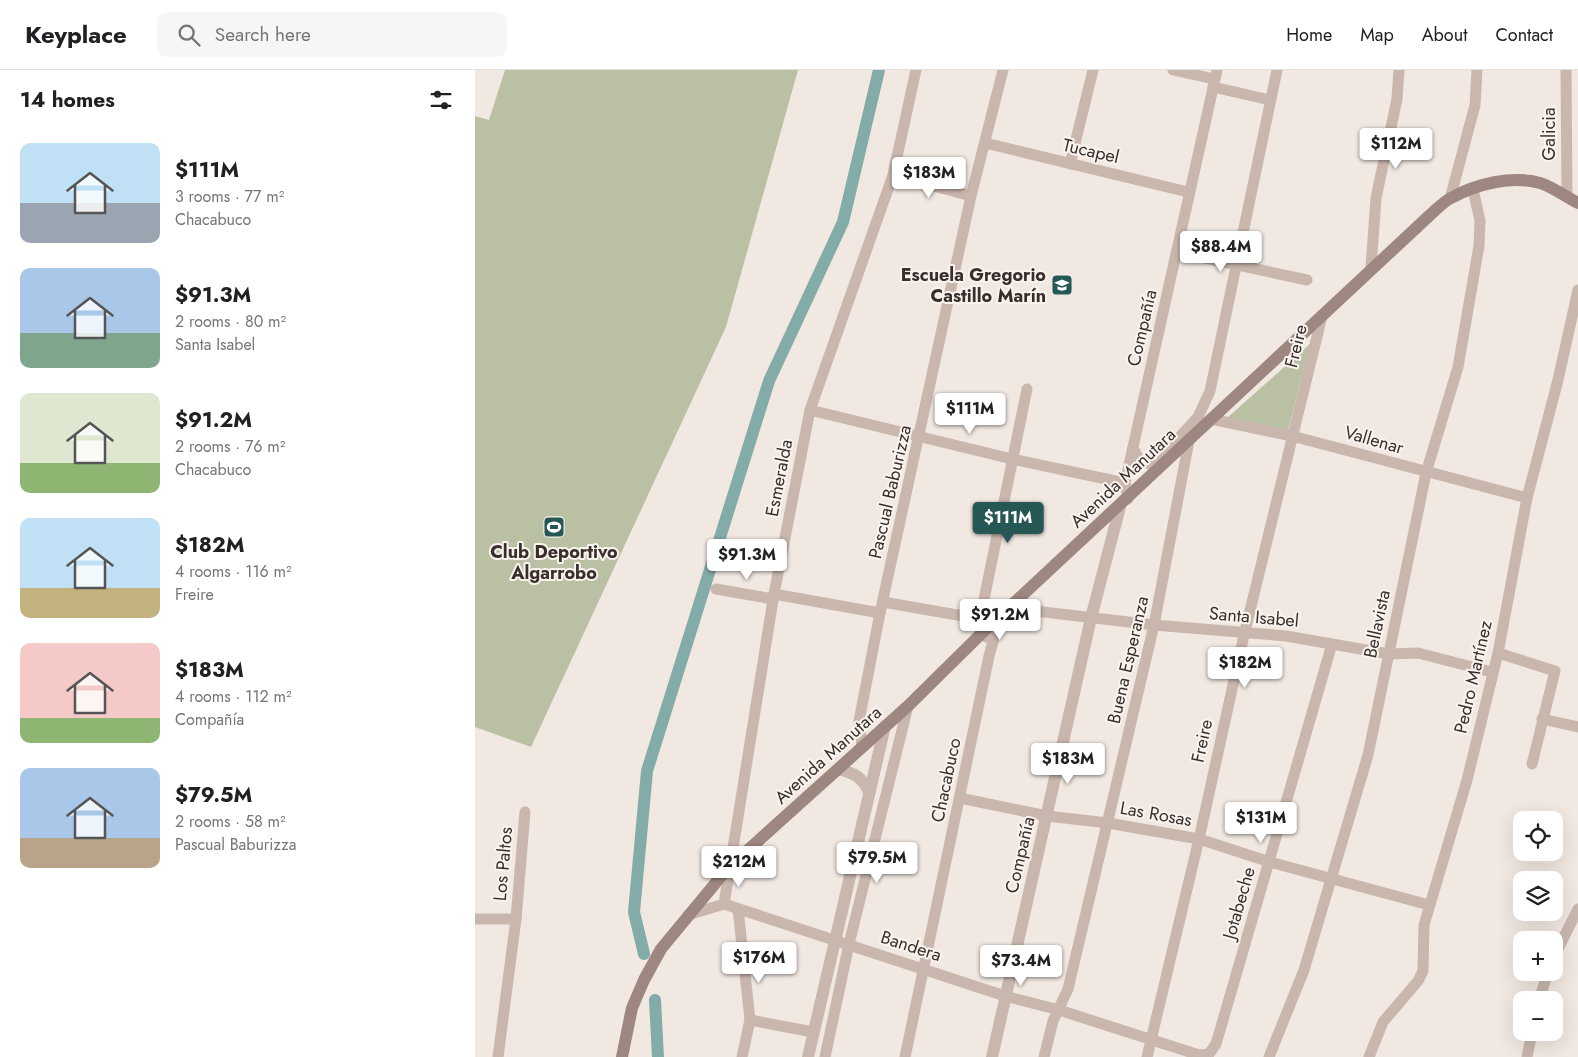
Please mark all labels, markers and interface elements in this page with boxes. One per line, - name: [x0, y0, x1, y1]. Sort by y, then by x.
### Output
- search box: [157, 12, 507, 57]
- text: Keyplace: [25, 17, 127, 52]
- icon: search: [175, 21, 203, 49]
- text: Search here: [215, 21, 311, 48]
- text: Home: [1286, 22, 1332, 48]
- text: Map: [1360, 22, 1394, 48]
- text: About: [1422, 22, 1467, 48]
- text: Contact: [1495, 22, 1553, 48]
- text: 14 homes: [20, 85, 115, 115]
- icon: filters: [427, 86, 455, 114]
- street label: Galicia: [1536, 107, 1562, 161]
- pin: $112M: [1361, 128, 1431, 170]
- street label: Tucapel: [1060, 132, 1122, 170]
- text: $112M: [1371, 132, 1422, 155]
- text: $111M: [175, 155, 239, 185]
- pin: $183M: [894, 156, 964, 199]
- text: $183M: [903, 161, 955, 184]
- icon: home: [60, 163, 120, 223]
- text: 3 rooms · 77 m²: [175, 185, 284, 208]
- text: Chacabuco: [175, 208, 251, 231]
- pin: $88.4M: [1180, 230, 1262, 273]
- text: $88.4M: [1191, 235, 1251, 258]
- place label: Escuela Gregorio Castillo Marín: [901, 262, 1046, 309]
- school or university icon: Escuela Gregorio Castillo Marín: [1050, 273, 1074, 297]
- text: $91.3M: [175, 280, 251, 310]
- street label: Compañía: [1121, 287, 1163, 369]
- icon: home: [60, 288, 120, 348]
- text: 2 rooms · 80 m²: [175, 310, 286, 333]
- street label: Freire: [1278, 322, 1314, 370]
- text: Santa Isabel: [175, 333, 255, 356]
- pin: $111M: [935, 392, 1005, 435]
- text: $111M: [946, 397, 994, 420]
- text: $91.2M: [175, 405, 252, 435]
- icon: home: [60, 413, 120, 473]
- street label: Vallenar: [1341, 419, 1407, 461]
- street label: Avenida Manutara: [1064, 422, 1182, 534]
- street label: Pascual Baburizza: [862, 423, 918, 561]
- text: 2 rooms · 76 m²: [175, 435, 285, 458]
- street label: Esmeralda: [759, 437, 799, 519]
- text: Chacabuco: [175, 458, 251, 481]
- pin: $111M: [973, 502, 1043, 544]
- text: $111M: [984, 506, 1032, 529]
- sports icon: Club Deportivo Algarrobo: [542, 515, 566, 539]
- text: $182M: [175, 530, 244, 560]
- icon: home: [60, 538, 120, 598]
- pin: $91.3M: [706, 538, 788, 581]
- place label: Club Deportivo Algarrobo: [490, 539, 618, 586]
- text: $91.3M: [718, 543, 776, 566]
- text: 4 rooms · 116 m²: [175, 560, 292, 583]
- text: Freire: [175, 583, 214, 606]
- street label: Bellavista: [1357, 588, 1397, 660]
- street label: Buena Esperanza: [1101, 594, 1155, 726]
- pin: $91.2M: [959, 598, 1041, 641]
- street label: Santa Isabel: [1208, 600, 1300, 634]
- text: $91.2M: [971, 603, 1029, 626]
- street label: Pedro Martínez: [1447, 617, 1499, 736]
- pin: $182M: [1210, 646, 1280, 689]
- text: $182M: [1219, 651, 1271, 674]
- text: $183M: [175, 655, 244, 685]
- icon: home: [60, 663, 120, 723]
- text: 4 rooms · 112 m²: [175, 685, 292, 708]
- street label: Avenida Manutara: [769, 700, 887, 810]
- text: Compañía: [175, 708, 244, 731]
- street label: Freire: [1185, 717, 1219, 765]
- street label: Chacabuco: [924, 735, 968, 825]
- pin: $183M: [1033, 742, 1103, 785]
- text: $183M: [1042, 747, 1094, 770]
- text: $79.5M: [175, 780, 252, 810]
- icon: home: [60, 788, 120, 848]
- street label: Las Rosas: [1118, 795, 1194, 833]
- pin: $131M: [1226, 802, 1296, 844]
- text: $131M: [1236, 806, 1286, 829]
- text: 2 rooms · 58 m²: [175, 810, 286, 833]
- map controls: [1513, 811, 1563, 1041]
- button: locate: [1513, 811, 1563, 861]
- street label: Compañía: [999, 814, 1041, 896]
- street label: Los Paltos: [487, 826, 519, 902]
- text: Pascual Baburizza: [175, 833, 296, 856]
- pin: $79.5M: [836, 842, 918, 884]
- pin: $212M: [704, 846, 774, 888]
- text: $79.5M: [848, 846, 906, 869]
- text: $212M: [712, 850, 766, 873]
- street label: Jotabeche: [1216, 864, 1262, 944]
- button: layers: [1513, 871, 1563, 921]
- street label: Bandera: [877, 924, 945, 968]
- button: +: [1513, 931, 1563, 981]
- pin: $176M: [724, 942, 794, 984]
- pin: $73.4M: [980, 944, 1062, 987]
- text: $176M: [733, 946, 785, 969]
- text: $73.4M: [991, 949, 1051, 972]
- button: −: [1513, 991, 1563, 1041]

